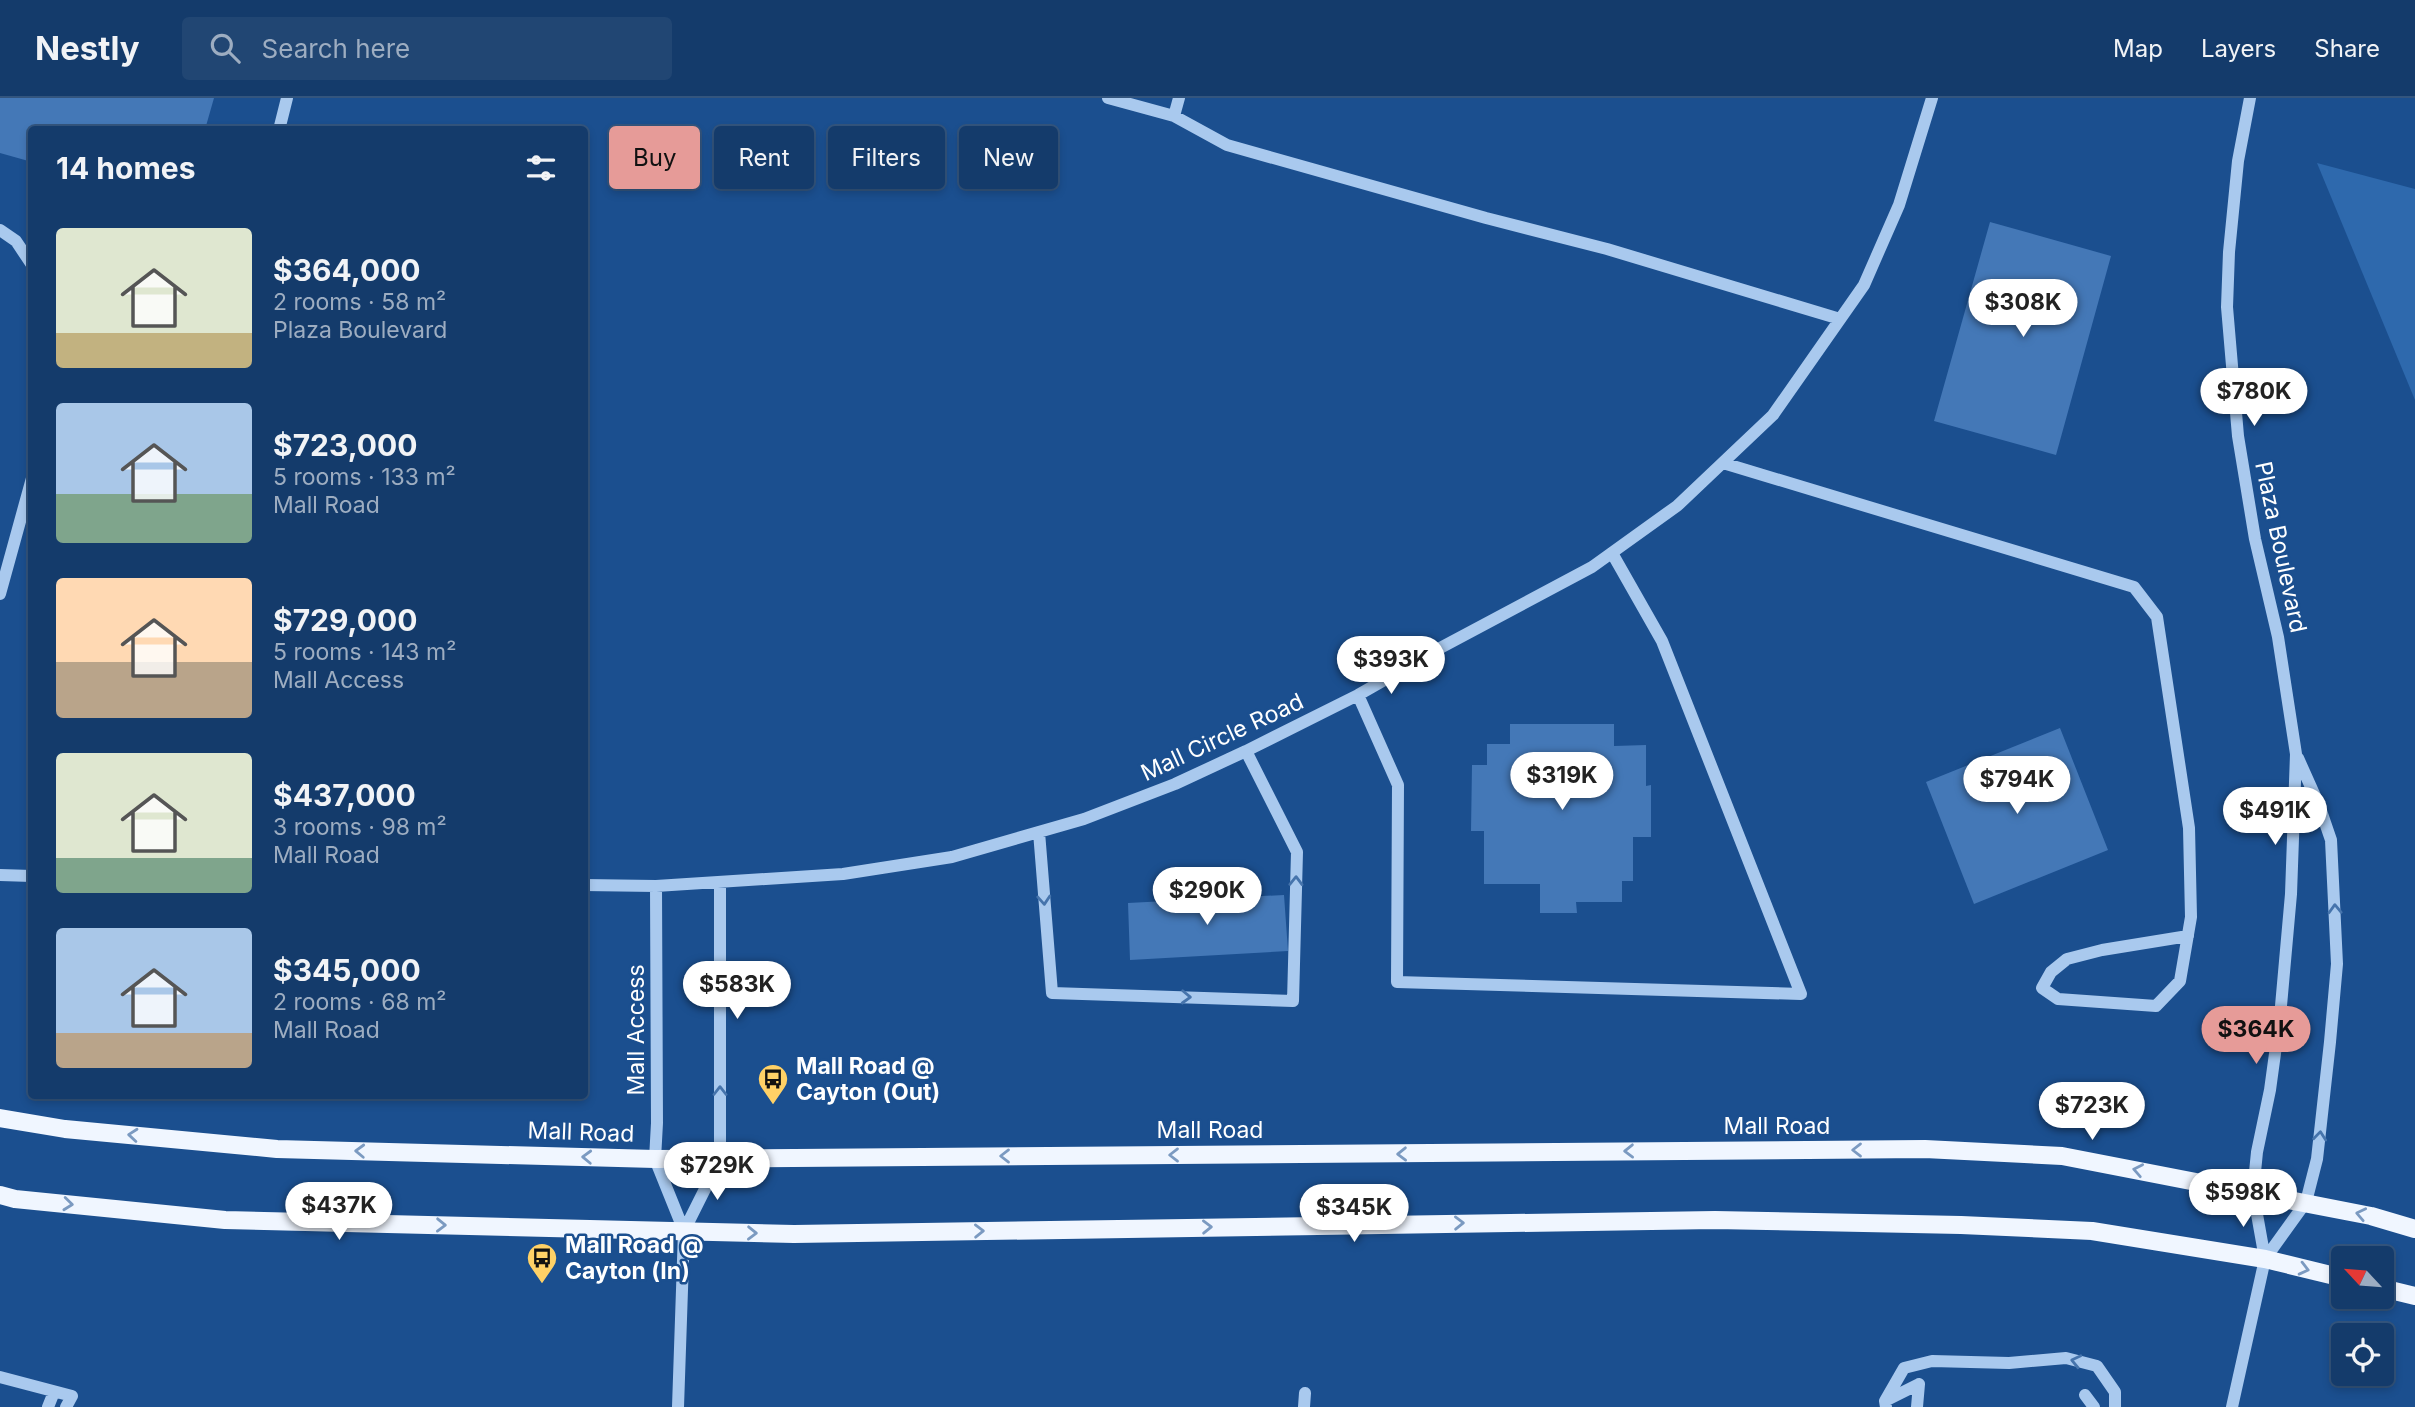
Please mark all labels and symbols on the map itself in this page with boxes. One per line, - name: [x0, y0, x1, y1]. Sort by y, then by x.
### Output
- pin: $308K: [1974, 280, 2072, 339]
- pin: $780K: [2205, 368, 2303, 428]
- street label: Plaza Boulevard: [2249, 459, 2313, 635]
- pin: $393K: [1342, 636, 1440, 696]
- street label: Mall Circle Road: [1136, 687, 1308, 787]
- pin: $319K: [1513, 752, 1611, 812]
- pin: $794K: [1968, 756, 2066, 816]
- pin: $491K: [2226, 788, 2324, 847]
- pin: $290K: [1158, 868, 1256, 927]
- one-way arrow: [1288, 875, 1304, 886]
- one-way arrow: [1036, 895, 1051, 906]
- one-way arrow: [2328, 903, 2343, 914]
- pin: $583K: [688, 962, 786, 1021]
- street label: Mall Access: [622, 964, 650, 1096]
- one-way arrow: [1181, 990, 1192, 1005]
- pin: $364K: [2207, 1006, 2305, 1066]
- place label: Mall Road @ Cayton (Out): [796, 1052, 940, 1106]
- bus stop icon: Mall Road @ Cayton (Out): [756, 1062, 790, 1106]
- pin: $723K: [2043, 1082, 2141, 1142]
- one-way arrow: [712, 1085, 728, 1095]
- street label: Mall Road: [1724, 1112, 1830, 1140]
- street label: Mall Road: [527, 1116, 635, 1148]
- street label: Mall Road: [1157, 1116, 1263, 1144]
- one-way arrow: [127, 1128, 138, 1143]
- one-way arrow: [2312, 1130, 2327, 1142]
- pin: $729K: [668, 1142, 766, 1202]
- one-way arrow: [1851, 1142, 1861, 1158]
- one-way arrow: [354, 1143, 364, 1159]
- one-way arrow: [1623, 1143, 1634, 1159]
- one-way arrow: [1396, 1146, 1407, 1161]
- one-way arrow: [1168, 1147, 1179, 1163]
- one-way arrow: [999, 1148, 1010, 1164]
- one-way arrow: [581, 1149, 592, 1165]
- one-way arrow: [2132, 1163, 2143, 1178]
- pin: $598K: [2194, 1170, 2292, 1229]
- pin: $437K: [290, 1182, 388, 1242]
- pin: $345K: [1305, 1184, 1403, 1244]
- one-way arrow: [62, 1196, 73, 1211]
- one-way arrow: [2355, 1207, 2367, 1222]
- one-way arrow: [1453, 1216, 1464, 1231]
- one-way arrow: [436, 1218, 447, 1233]
- one-way arrow: [1201, 1220, 1212, 1235]
- one-way arrow: [975, 1223, 985, 1239]
- one-way arrow: [747, 1225, 758, 1240]
- place label: Mall Road @ Cayton (In): [565, 1231, 704, 1285]
- bus stop icon: Mall Road @ Cayton (In): [525, 1241, 559, 1285]
- north arrow: [2331, 1246, 2394, 1309]
- one-way arrow: [2298, 1261, 2310, 1275]
- one-way arrow: [2070, 1354, 2082, 1369]

